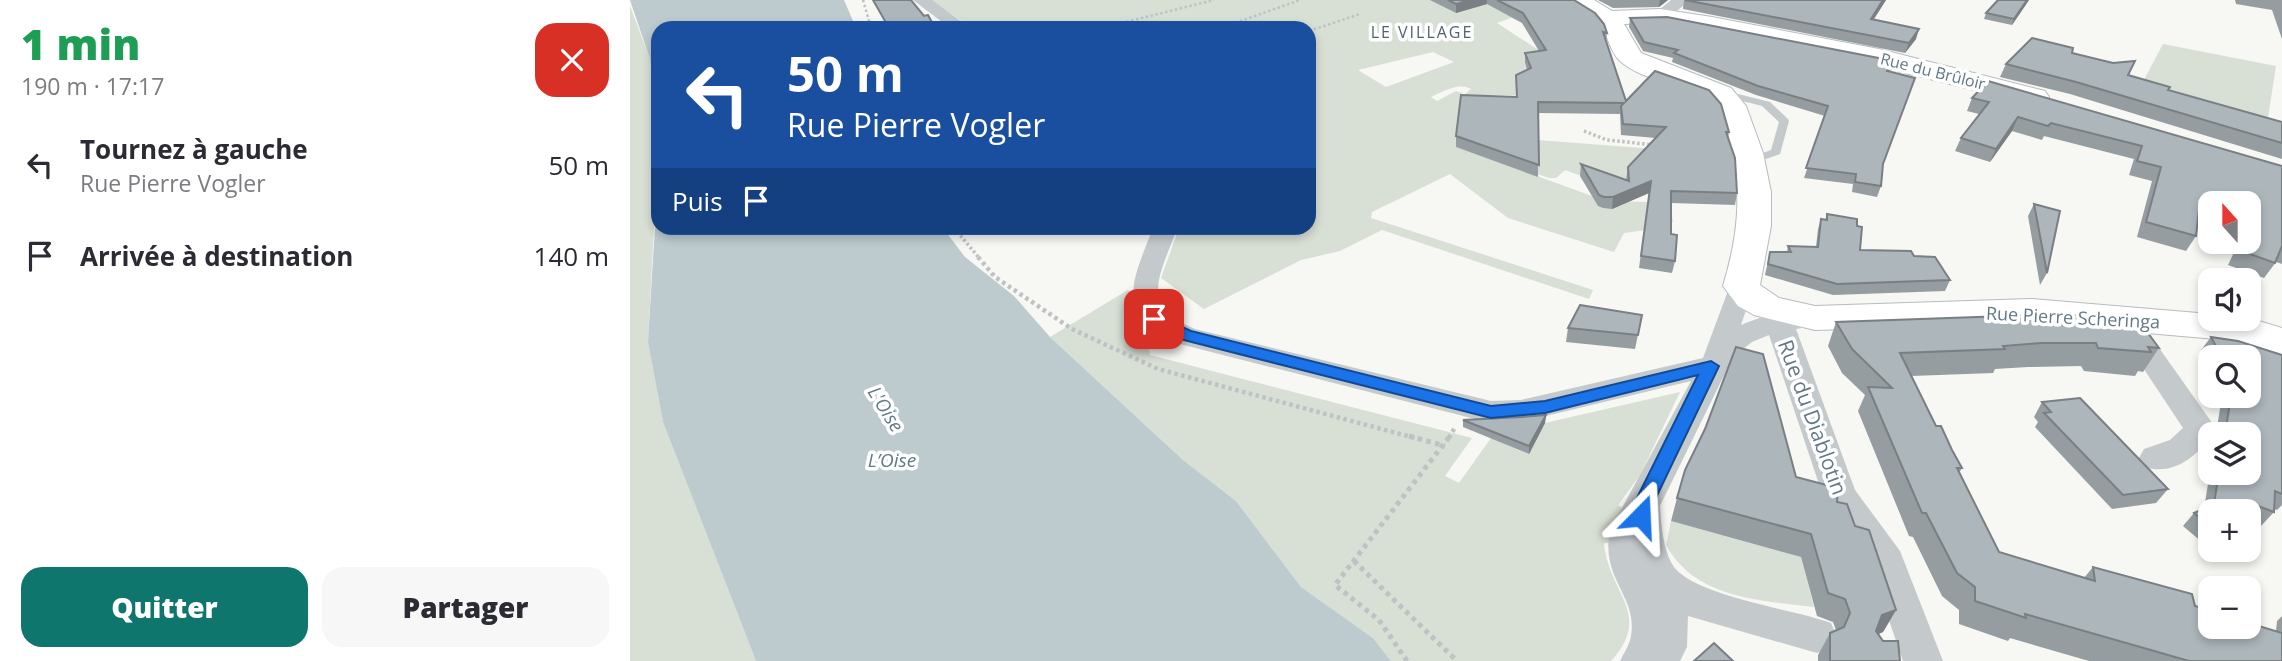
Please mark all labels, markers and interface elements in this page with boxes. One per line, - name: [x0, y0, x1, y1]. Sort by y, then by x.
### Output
- text: 1 min: [21, 15, 140, 72]
- district label: LE VILLAGE: [1371, 21, 1473, 43]
- button: close: [535, 23, 609, 97]
- text: 50 m: [787, 40, 904, 106]
- street label: Rue du Brûloir: [1878, 47, 1988, 95]
- icon: left: [672, 49, 763, 140]
- text: 190 m · 17:17: [21, 70, 164, 102]
- text: Rue Pierre Vogler: [787, 103, 1045, 146]
- text: Tournez à gauche: [80, 131, 308, 167]
- icon: left: [21, 146, 59, 184]
- text: 50 m: [548, 147, 609, 183]
- text: Rue Pierre Vogler: [80, 167, 266, 199]
- icon: arrive: [737, 182, 775, 220]
- text: Puis: [672, 183, 723, 219]
- north arrow: [2198, 191, 2261, 254]
- map controls: [2198, 191, 2261, 639]
- icon: arrive: [21, 237, 59, 275]
- text: Arrivée à destination: [80, 238, 353, 274]
- text: 140 m: [534, 238, 609, 274]
- button: sound: [2198, 268, 2261, 331]
- pin: [1124, 289, 1184, 349]
- icon: arrive: [1135, 300, 1173, 338]
- street label: Rue Pierre Scheringa: [1985, 300, 2161, 334]
- street label: Rue du Diablotin: [1772, 336, 1854, 498]
- button: search: [2198, 345, 2261, 408]
- water label: L'Oise: [862, 381, 910, 437]
- button: layers: [2198, 422, 2261, 485]
- water label: L’Oise: [868, 447, 916, 473]
- position arrow: [1604, 479, 1678, 553]
- button: +: [2198, 499, 2261, 562]
- button: Quitter: [21, 567, 308, 647]
- button: Partager: [322, 567, 609, 647]
- button: −: [2198, 576, 2261, 639]

